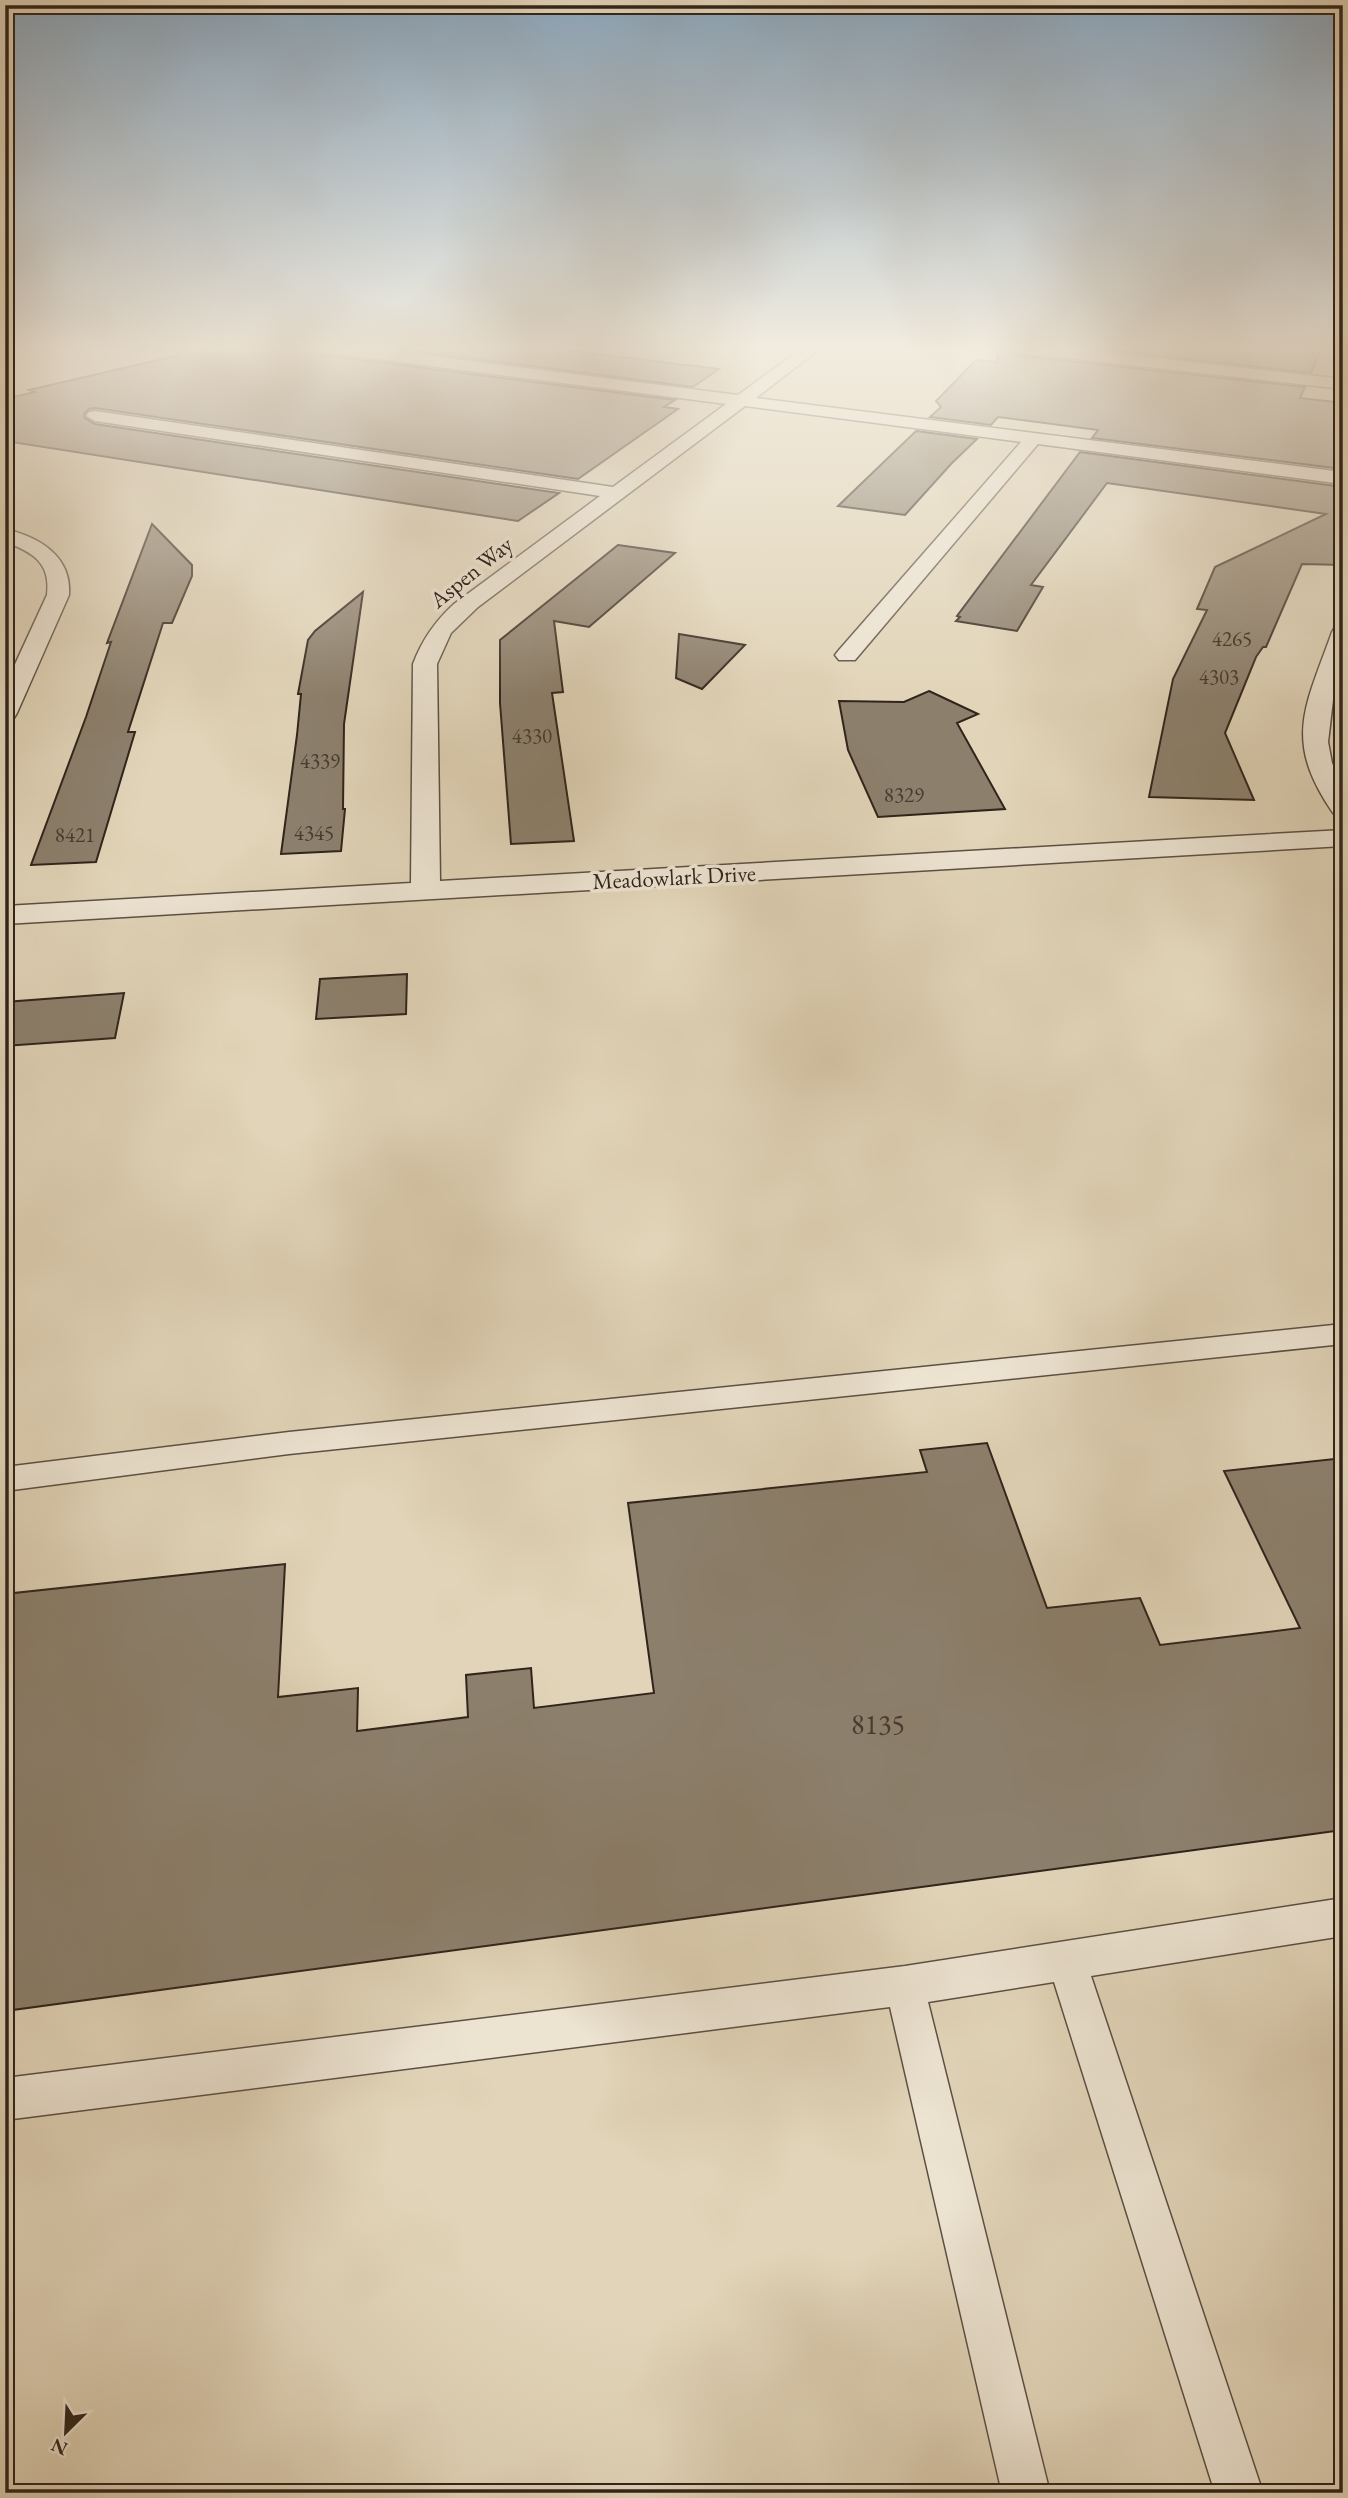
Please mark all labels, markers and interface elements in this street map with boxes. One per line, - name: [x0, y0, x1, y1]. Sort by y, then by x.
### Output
- street label: Aspen Way: [422, 529, 520, 615]
- house number: 4265: [1212, 625, 1252, 652]
- house number: 4303: [1199, 663, 1239, 690]
- house number: 4330: [512, 722, 552, 749]
- house number: 4339: [300, 747, 340, 774]
- house number: 8329: [884, 781, 924, 808]
- house number: 4345: [294, 819, 334, 846]
- house number: 8421: [55, 821, 95, 848]
- street label: Meadowlark Drive: [591, 858, 757, 896]
- house number: 8135: [851, 1706, 905, 1742]
- north arrow: [32, 2396, 102, 2466]
- text: N: [47, 2432, 71, 2462]

